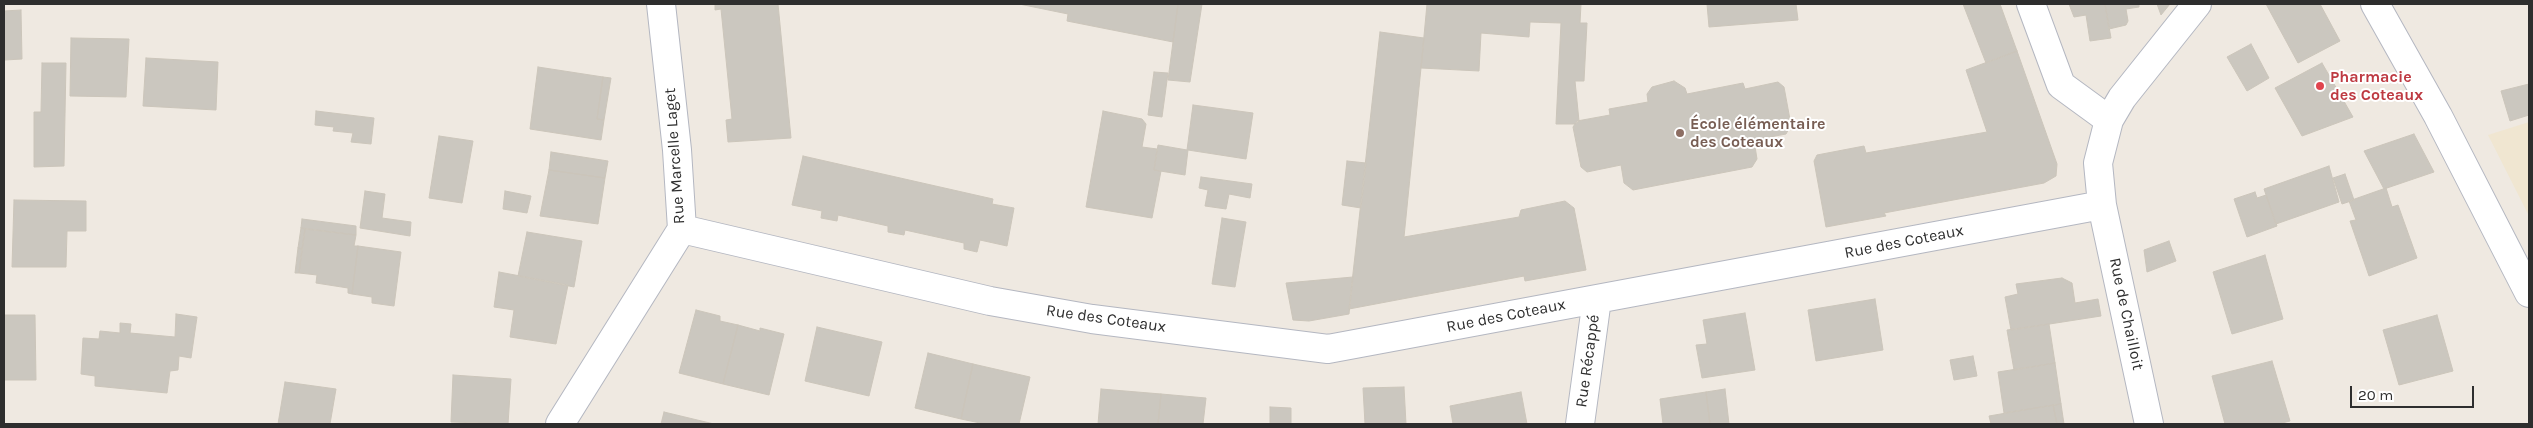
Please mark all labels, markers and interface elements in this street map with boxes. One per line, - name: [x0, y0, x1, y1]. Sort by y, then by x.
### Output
- place label: Pharmacie des Coteaux: [2330, 67, 2423, 105]
- marker: Pharmacie des Coteaux: [2314, 80, 2326, 92]
- street label: Rue Marcelle Laget: [661, 87, 689, 225]
- place label: École élémentaire des Coteaux: [1690, 114, 1825, 152]
- marker: École élémentaire des Coteaux: [1674, 127, 1686, 139]
- street label: Rue des Coteaux: [1843, 221, 1965, 263]
- street label: Rue de Chailloit: [2105, 256, 2147, 372]
- street label: Rue des Coteaux: [1445, 295, 1567, 337]
- street label: Rue des Coteaux: [1045, 301, 1167, 337]
- street label: Rue Récappé: [1572, 313, 1604, 409]
- scale bar: [2353, 376, 2477, 408]
- text: 20 m: [2358, 386, 2393, 404]

